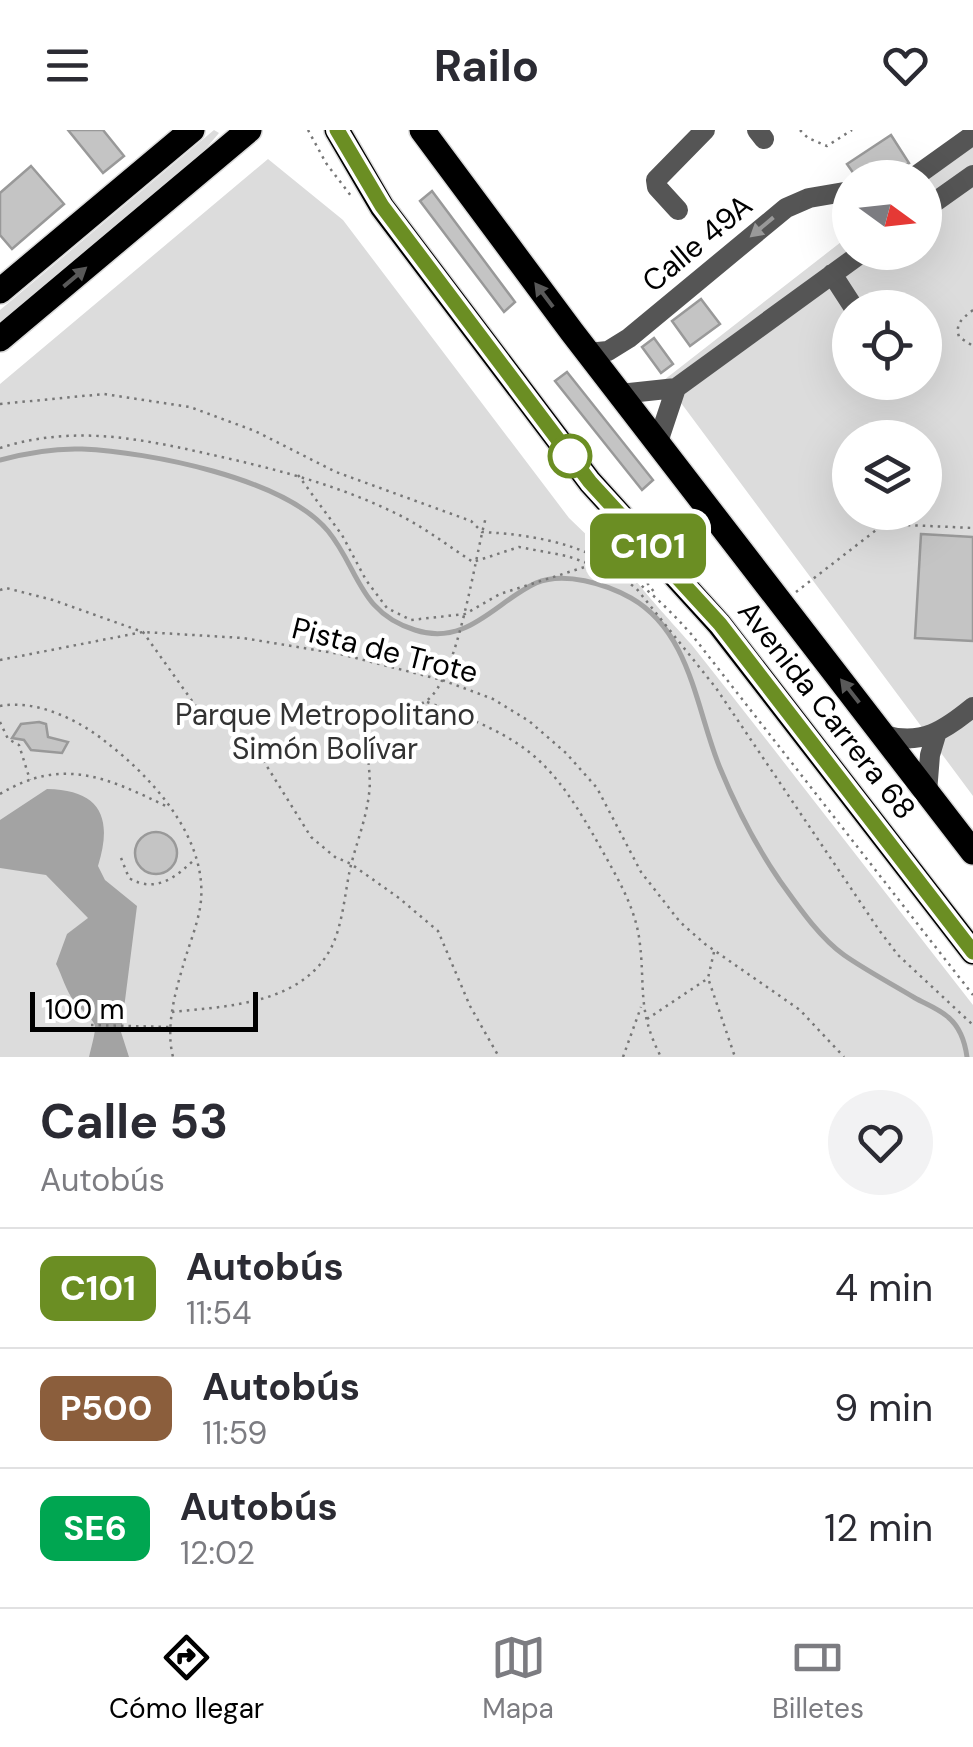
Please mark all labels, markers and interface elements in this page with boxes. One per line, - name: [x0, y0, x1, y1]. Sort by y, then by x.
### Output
- text: Railo: [434, 36, 539, 95]
- icon: menu: [40, 38, 95, 93]
- icon: heart: [878, 38, 933, 93]
- north arrow: [832, 160, 942, 270]
- map controls: [832, 160, 942, 530]
- street label: Calle 49A: [634, 186, 760, 300]
- one-way arrow: [750, 216, 775, 237]
- one-way arrow: [62, 266, 87, 288]
- one-way arrow: [535, 282, 555, 308]
- button: locate: [832, 290, 942, 400]
- button: layers: [832, 420, 942, 530]
- unlabelled marker: [549, 435, 591, 477]
- line badge: C101: [578, 514, 718, 578]
- text: C101: [610, 523, 686, 569]
- street label: Avenida Carrera 68: [729, 593, 925, 827]
- street label: Pista de Trote: [288, 608, 482, 692]
- one-way arrow: [840, 678, 861, 704]
- park label: Parque Metropolitano Simón Bolívar: [175, 695, 475, 768]
- scale bar: [30, 987, 258, 1031]
- text: 100 m: [45, 991, 124, 1028]
- text: Calle 53: [40, 1090, 228, 1153]
- button: heart: [828, 1090, 933, 1195]
- text: Autobús: [40, 1159, 165, 1201]
- text: Autobús: [186, 1242, 344, 1292]
- text: 4 min: [835, 1263, 933, 1313]
- text: C101: [60, 1265, 136, 1311]
- text: 11:54: [186, 1292, 251, 1334]
- text: Autobús: [202, 1362, 360, 1412]
- text: 9 min: [834, 1383, 933, 1433]
- text: P500: [60, 1385, 152, 1431]
- text: 11:59: [202, 1412, 267, 1454]
- text: Autobús: [180, 1482, 338, 1532]
- text: 12 min: [824, 1503, 933, 1553]
- text: SE6: [63, 1505, 127, 1551]
- text: 12:02: [180, 1532, 255, 1574]
- tab: Cómo llegar: [109, 1630, 264, 1727]
- tab: Mapa: [482, 1630, 554, 1727]
- tab: Billetes: [772, 1630, 864, 1727]

